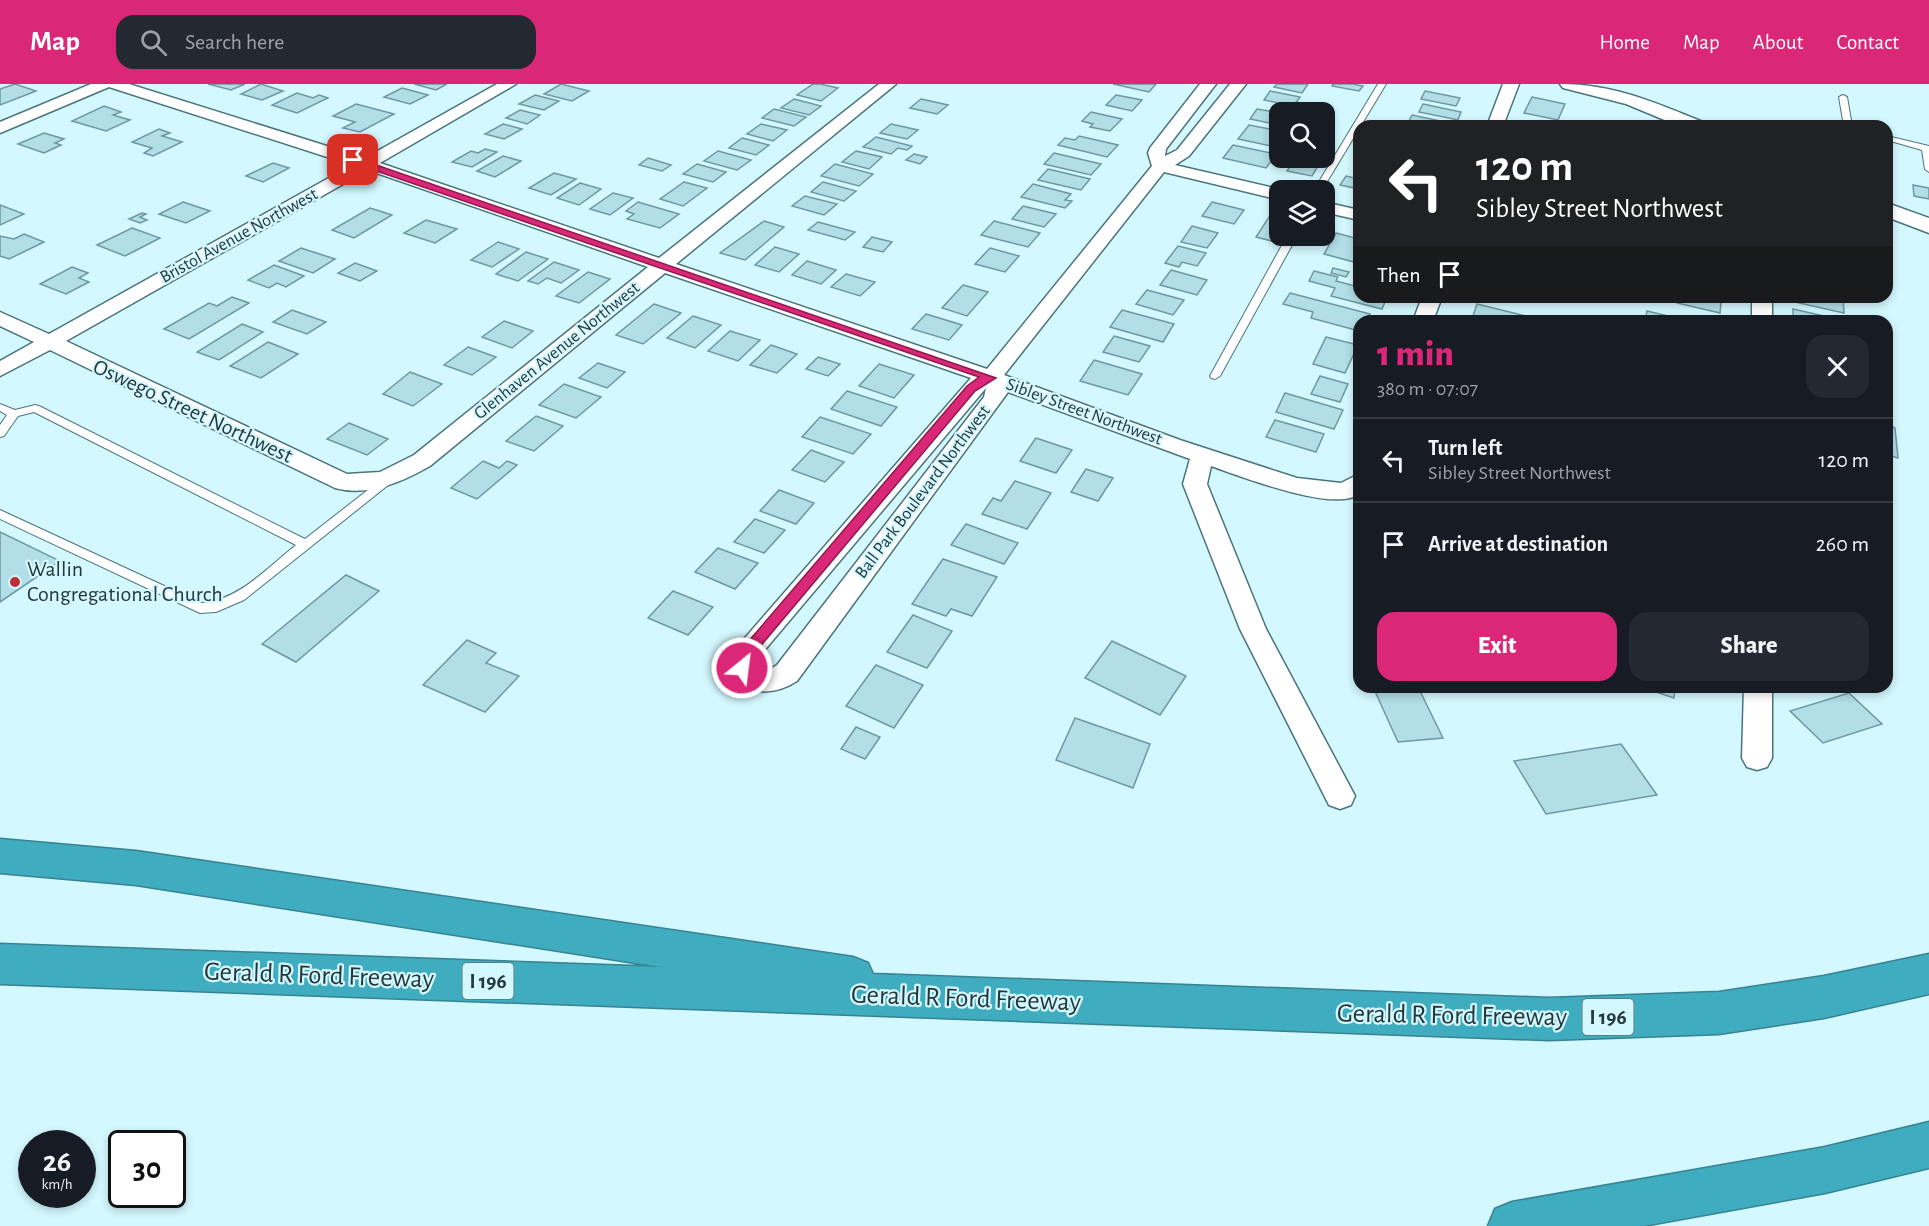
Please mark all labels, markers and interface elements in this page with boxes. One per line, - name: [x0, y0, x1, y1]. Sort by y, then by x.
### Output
- search box: [116, 15, 536, 69]
- icon: search: [137, 26, 170, 59]
- text: Map: [30, 28, 80, 56]
- text: Search here: [185, 31, 284, 53]
- text: Home: [1599, 32, 1650, 53]
- text: Map: [1683, 32, 1720, 53]
- text: About: [1753, 32, 1803, 53]
- text: Contact: [1836, 32, 1899, 53]
- map controls: [1269, 102, 1335, 246]
- button: search: [1269, 102, 1335, 168]
- pin: [327, 134, 378, 185]
- icon: arrive: [336, 143, 369, 176]
- icon: left: [1377, 144, 1455, 222]
- text: 120 m: [1476, 146, 1573, 188]
- button: layers: [1269, 180, 1335, 246]
- street label: Bristol Avenue Northwest: [157, 185, 321, 287]
- text: Sibley Street Northwest: [1476, 195, 1723, 222]
- icon: arrive: [1433, 258, 1466, 291]
- text: Then: [1377, 264, 1421, 286]
- street label: Glenhaven Avenue Northwest: [471, 279, 643, 423]
- button: close: [1806, 335, 1869, 398]
- text: 1 min: [1377, 336, 1454, 372]
- street label: Oswego Street Northwest: [90, 355, 296, 467]
- street label: Sibley Street Northwest: [1004, 375, 1165, 449]
- text: 380 m · 07:07: [1377, 379, 1478, 399]
- street label: Ball Park Boulevard Northwest: [852, 402, 994, 582]
- text: Turn left: [1428, 437, 1502, 459]
- icon: left: [1377, 444, 1410, 477]
- text: 120 m: [1819, 449, 1869, 471]
- text: Sibley Street Northwest: [1428, 463, 1611, 483]
- icon: arrive: [1377, 528, 1410, 561]
- text: Arrive at destination: [1428, 533, 1608, 555]
- text: 260 m: [1816, 533, 1869, 555]
- place label: Wallin Congregational Church: [27, 558, 223, 605]
- marker: Wallin Congregational Church: [8, 575, 22, 589]
- button: Exit: [1377, 612, 1617, 681]
- button: Share: [1629, 612, 1869, 681]
- position arrow: [710, 636, 774, 700]
- street label: Gerald R Ford Freeway: [203, 957, 435, 994]
- road number: I 196: [462, 963, 514, 999]
- street label: Gerald R Ford Freeway: [850, 980, 1082, 1017]
- street label: Gerald R Ford Freeway: [1337, 999, 1568, 1032]
- road number: I 196: [1582, 999, 1634, 1035]
- speed limit sign: 30: [108, 1130, 186, 1208]
- text: 26: [43, 1147, 71, 1177]
- text: km/h: [42, 1177, 72, 1192]

